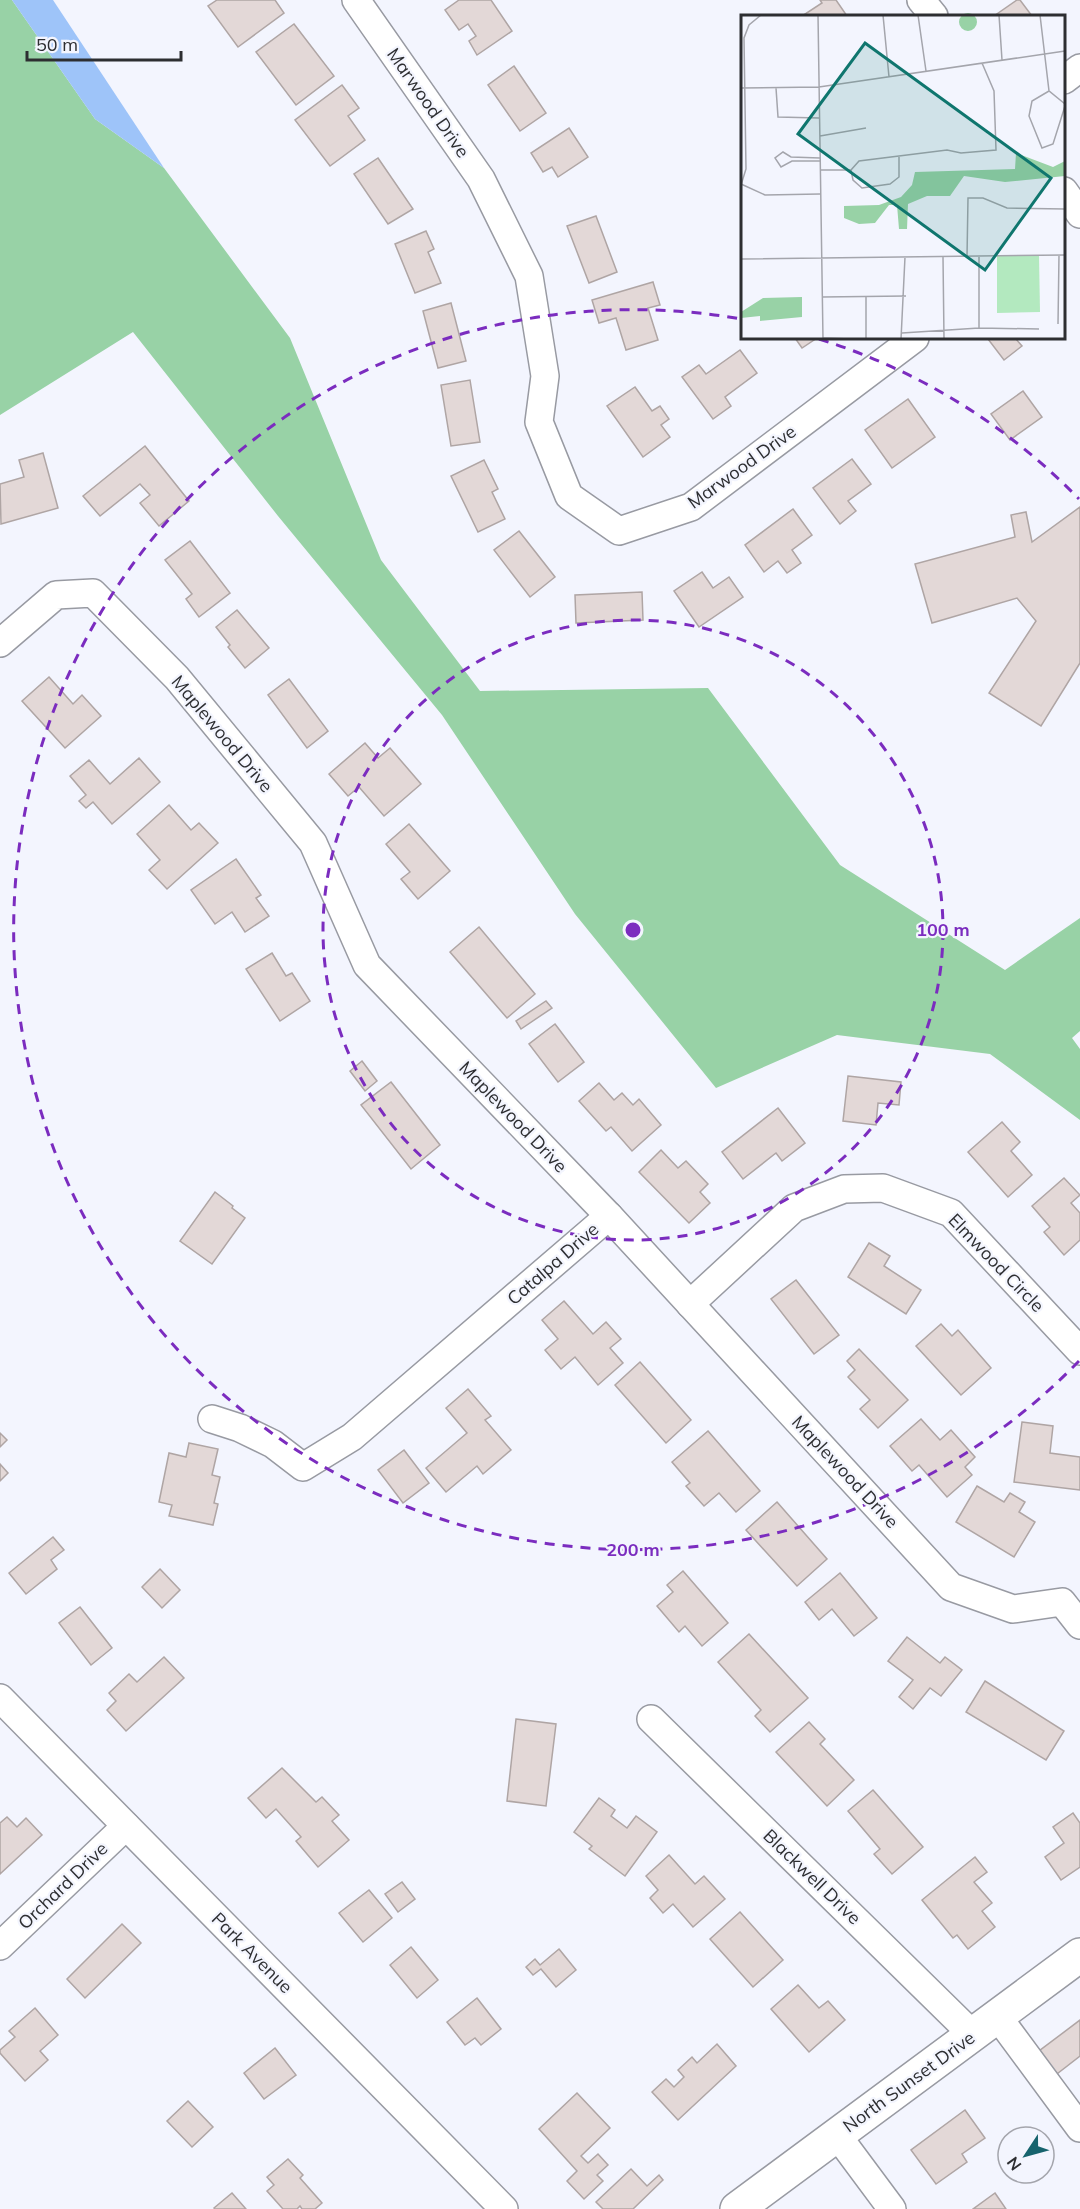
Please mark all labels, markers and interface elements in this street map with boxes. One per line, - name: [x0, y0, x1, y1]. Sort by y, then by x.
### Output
- inset map: [741, 15, 1065, 339]
- scale bar: [27, 24, 182, 62]
- text: 50 m: [36, 33, 78, 56]
- street label: Marwood Drive: [382, 44, 475, 162]
- street label: Marwood Drive: [683, 420, 800, 514]
- street label: Maplewood Drive: [167, 670, 278, 797]
- text: 100 m: [916, 918, 970, 941]
- centre of rings: [623, 920, 643, 940]
- street label: Maplewood Drive: [454, 1056, 572, 1177]
- street label: Elmwood Circle: [944, 1209, 1049, 1317]
- street label: Catalpa Drive: [502, 1218, 603, 1310]
- street label: Maplewood Drive: [787, 1410, 904, 1533]
- text: 200 m: [606, 1538, 660, 1561]
- street label: Blackwell Drive: [759, 1824, 866, 1929]
- street label: Orchard Drive: [13, 1837, 112, 1934]
- street label: Park Avenue: [207, 1907, 298, 1998]
- street label: North Sunset Drive: [838, 2026, 979, 2137]
- north arrow: [996, 2125, 1056, 2185]
- text: N: [1002, 2153, 1026, 2175]

